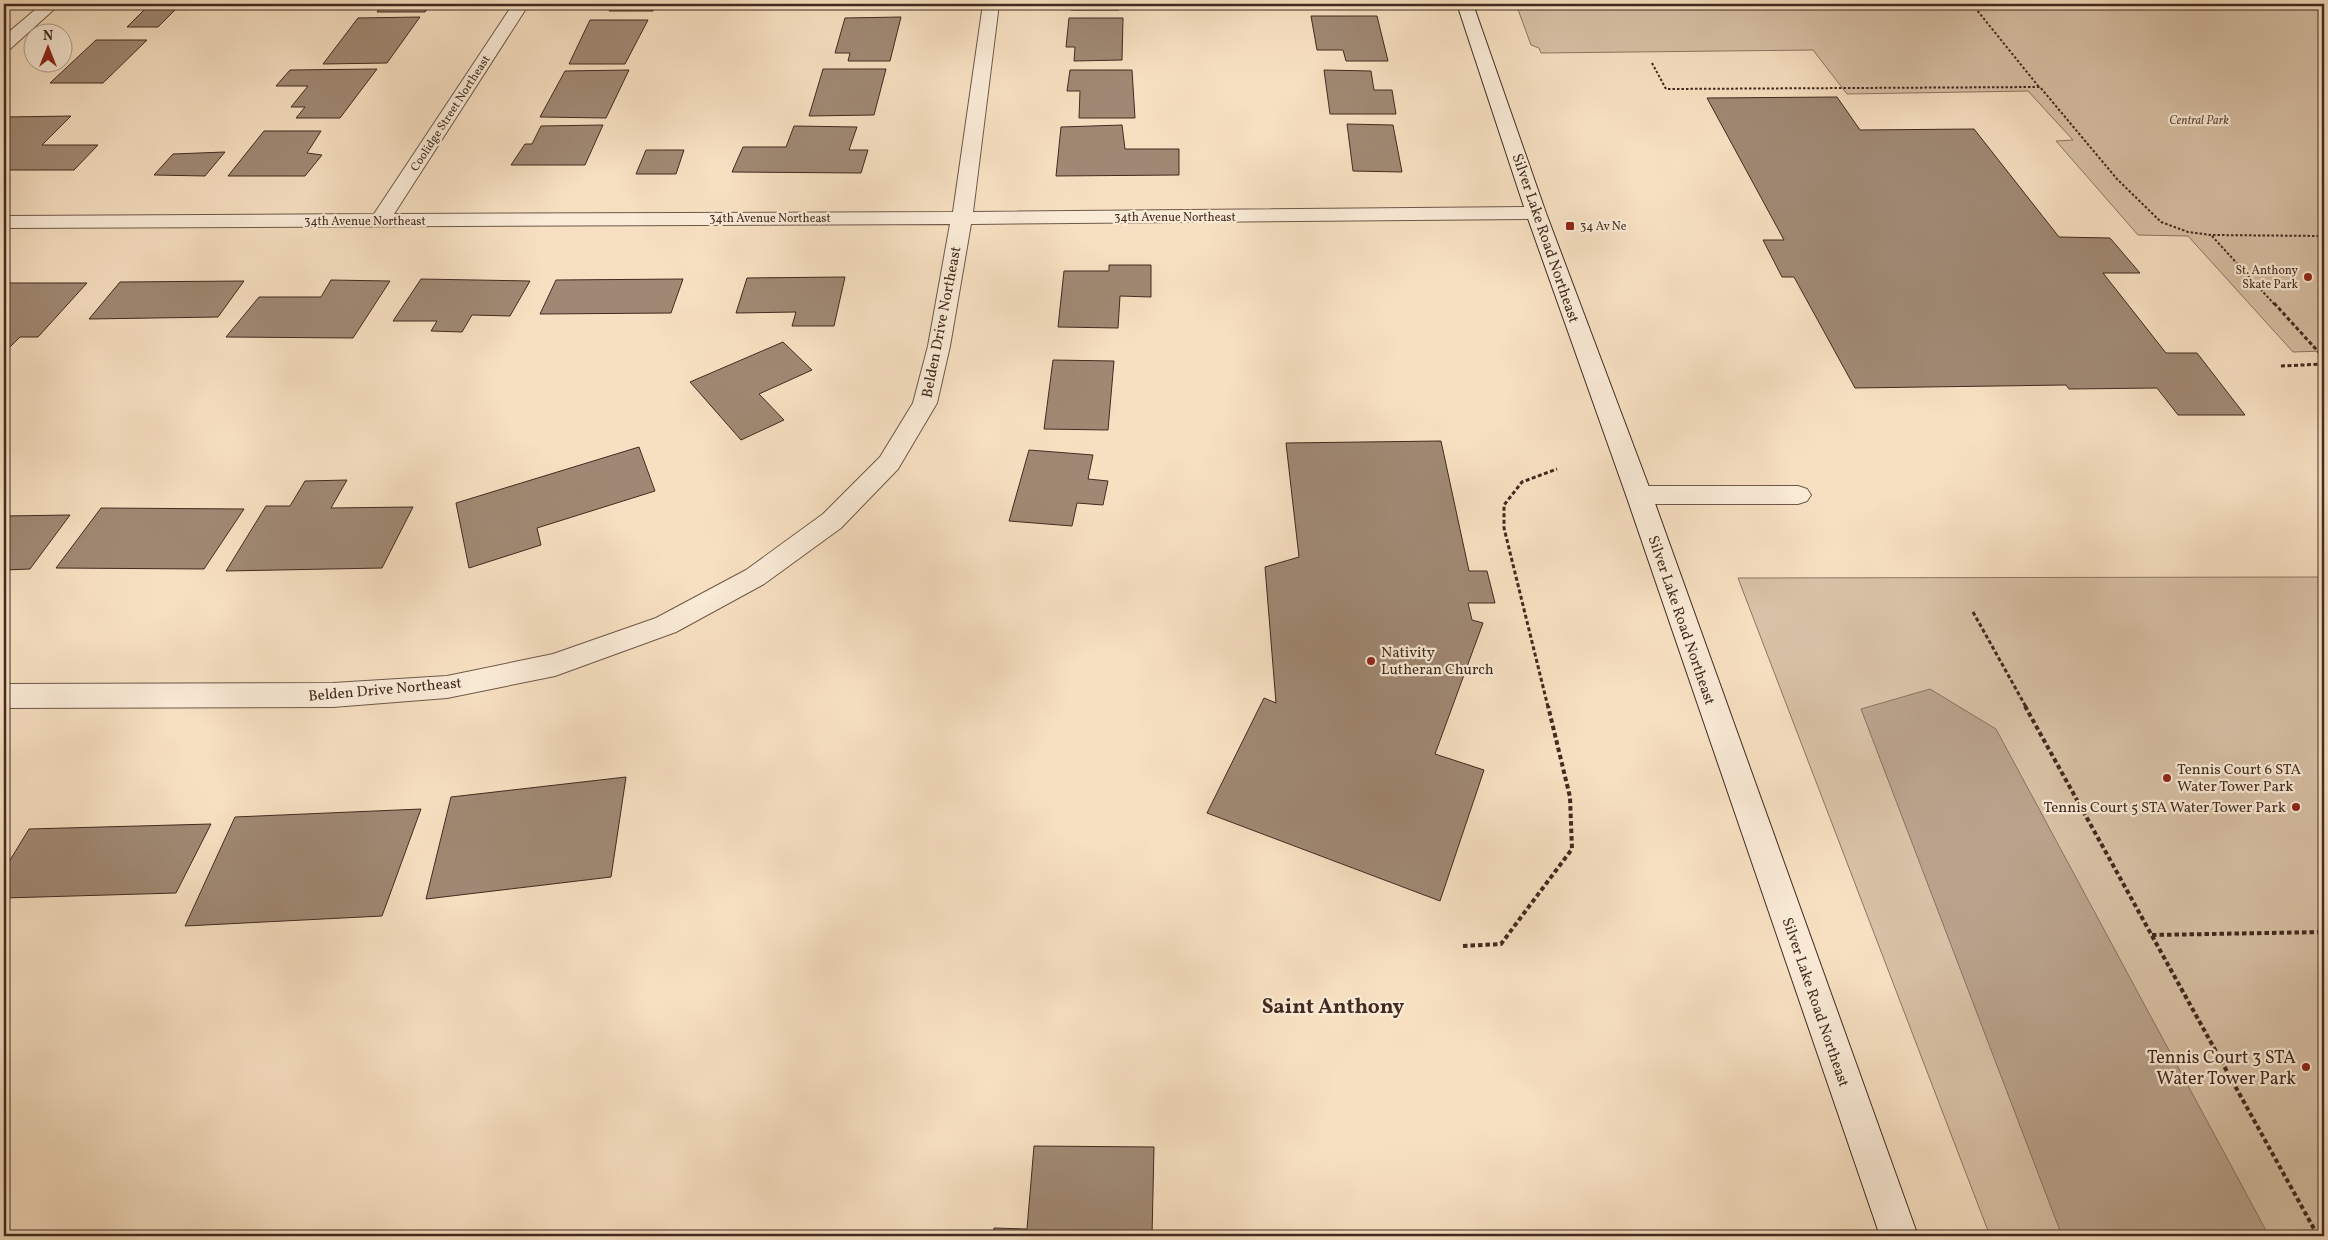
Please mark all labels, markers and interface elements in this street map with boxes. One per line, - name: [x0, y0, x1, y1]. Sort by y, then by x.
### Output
- north arrow: [22, 22, 72, 72]
- text: N: [43, 27, 53, 46]
- street label: Coolidge Street Northeast: [407, 52, 494, 175]
- park label: Central Park: [2169, 113, 2229, 129]
- street label: Silver Lake Road Northeast: [1506, 151, 1584, 326]
- street label: 34th Avenue Northeast: [1114, 210, 1236, 226]
- street label: 34th Avenue Northeast: [709, 211, 831, 227]
- street label: 34th Avenue Northeast: [304, 214, 426, 230]
- place label: 34 Av Ne: [1580, 219, 1627, 235]
- marker: 34 Av Ne: [1564, 220, 1576, 232]
- street label: Belden Drive Northeast: [917, 245, 967, 400]
- place label: St. Anthony Skate Park: [2235, 263, 2299, 293]
- marker: St. Anthony Skate Park: [2302, 271, 2314, 283]
- street label: Silver Lake Road Northeast: [1642, 533, 1720, 708]
- place label: Nativity Lutheran Church: [1381, 643, 1494, 681]
- marker: Nativity Lutheran Church: [1365, 655, 1377, 667]
- street label: Belden Drive Northeast: [308, 673, 463, 708]
- place label: Tennis Court 6 STA Water Tower Park: [2177, 760, 2301, 798]
- marker: Tennis Court 6 STA Water Tower Park: [2161, 772, 2173, 784]
- place label: Tennis Court 5 STA Water Tower Park: [2043, 798, 2286, 819]
- marker: Tennis Court 5 STA Water Tower Park: [2290, 801, 2302, 813]
- street label: Silver Lake Road Northeast: [1776, 915, 1854, 1090]
- district label: Saint Anthony: [1262, 993, 1405, 1022]
- place label: Tennis Court 3 STA Water Tower Park: [2147, 1046, 2296, 1092]
- marker: Tennis Court 3 STA Water Tower Park: [2300, 1061, 2312, 1073]

